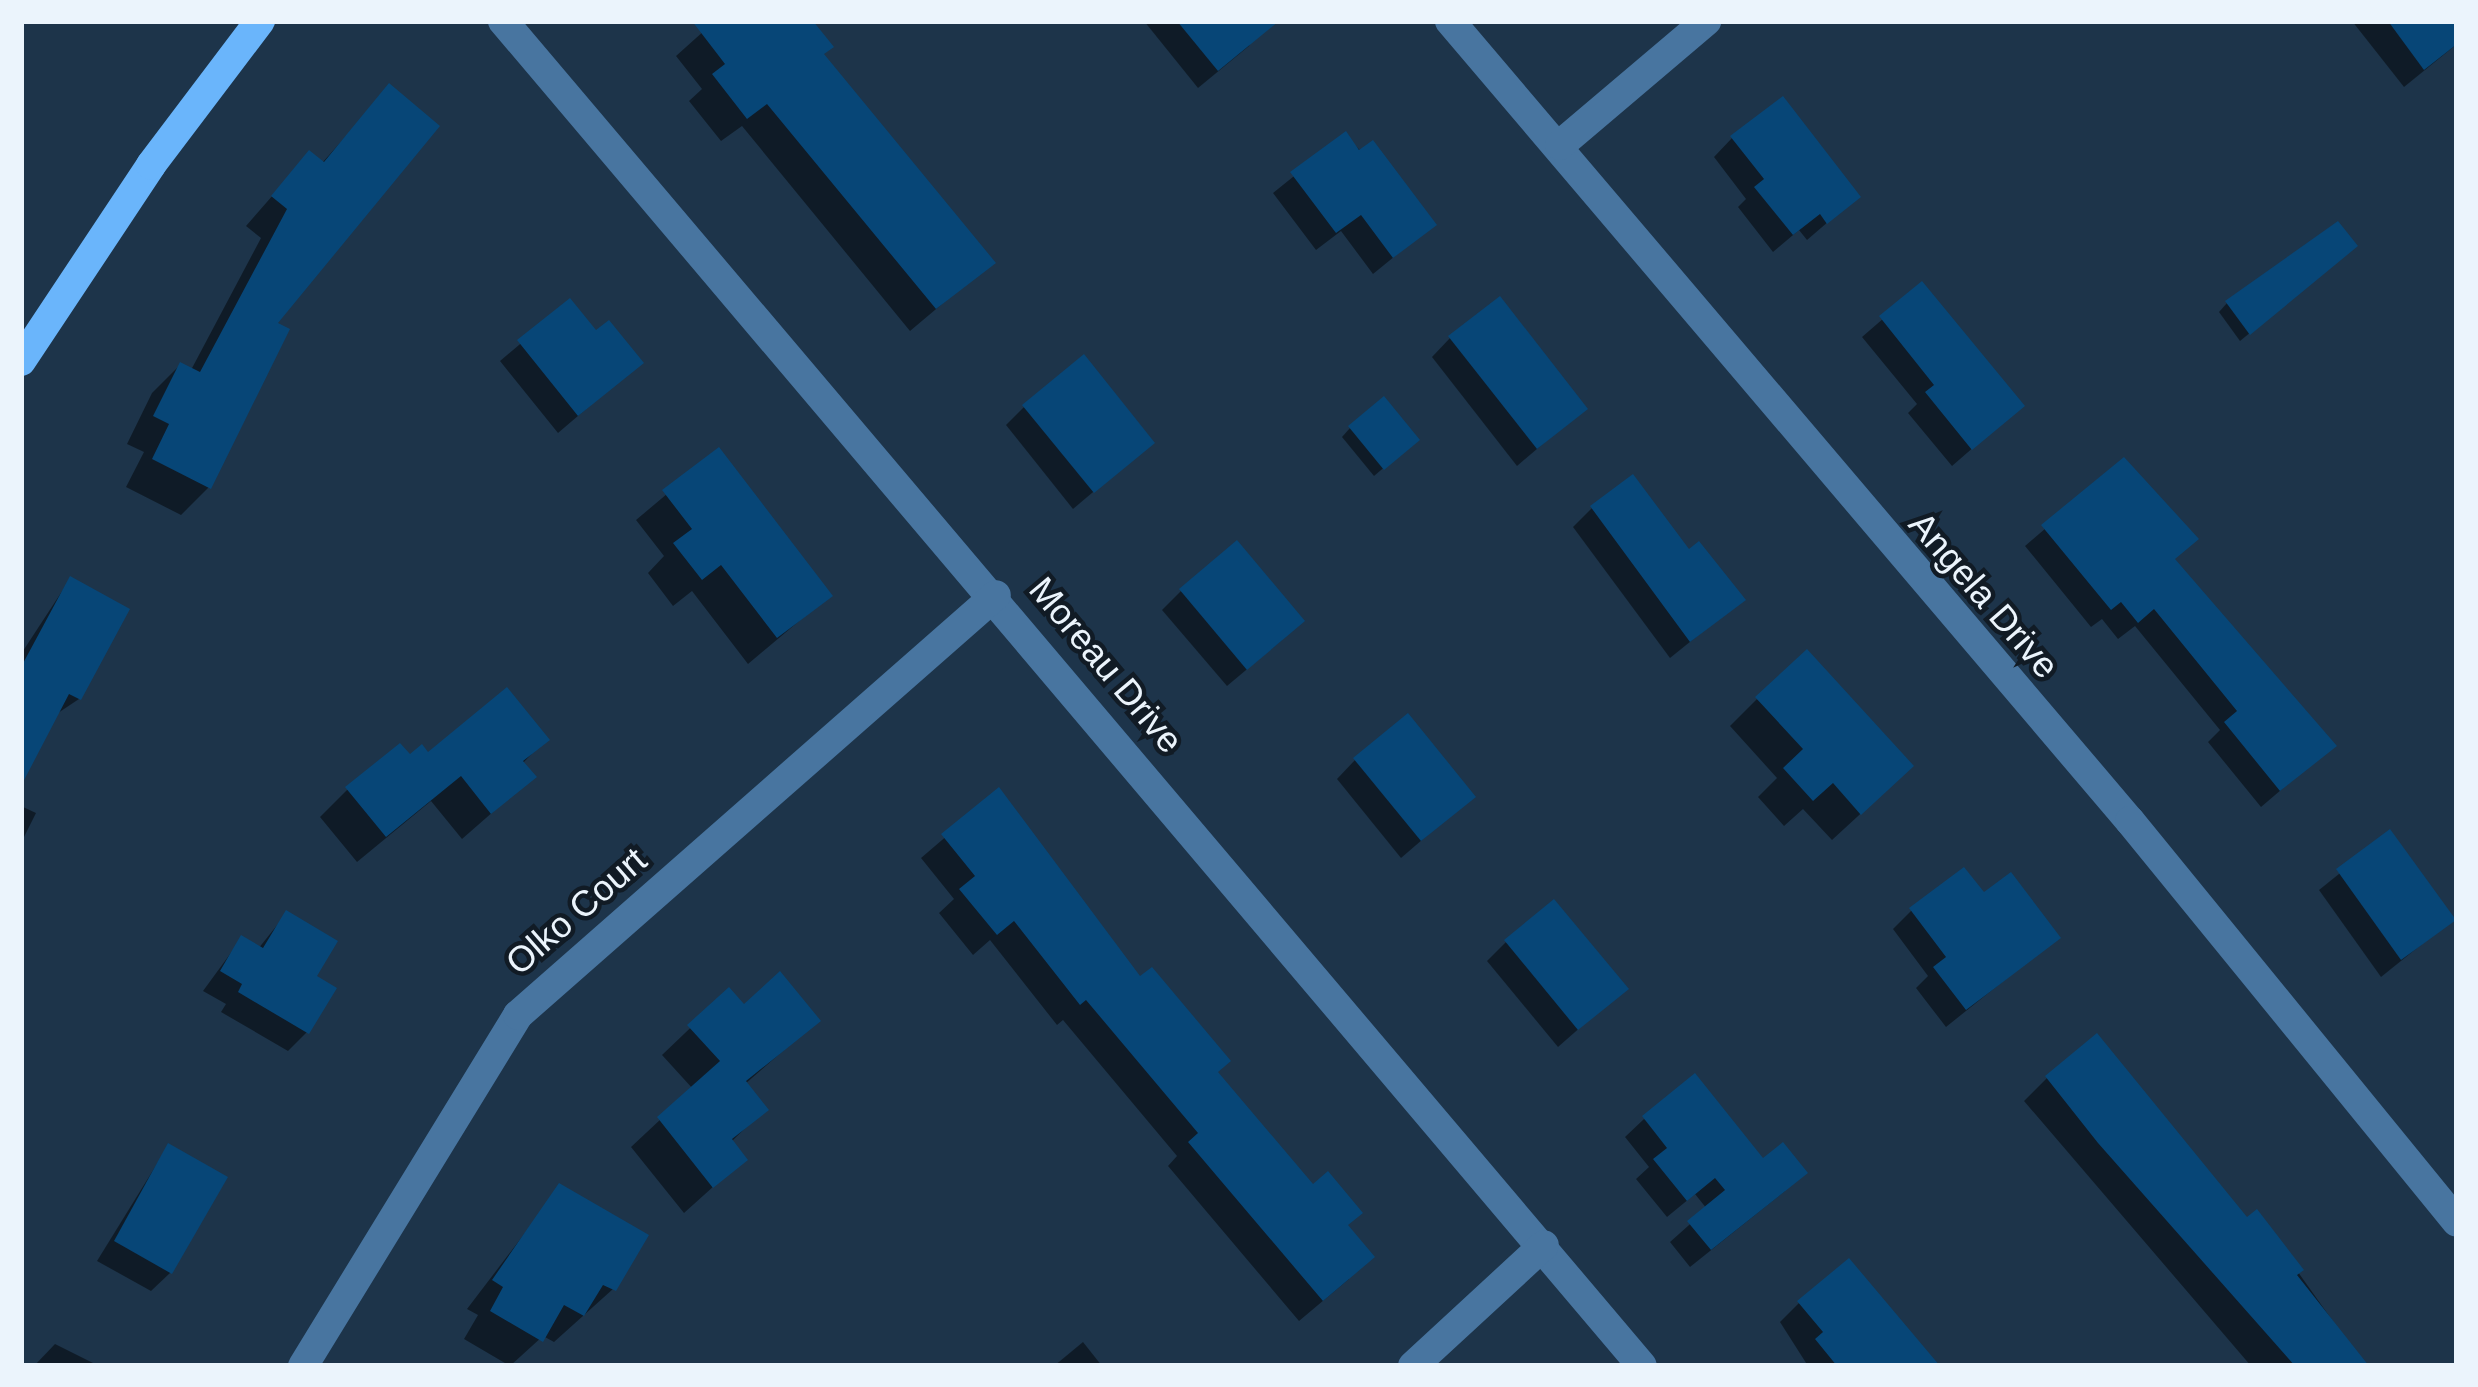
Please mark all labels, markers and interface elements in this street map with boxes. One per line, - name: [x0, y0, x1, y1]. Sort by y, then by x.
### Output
- street label: Angela Drive: [1900, 503, 2068, 687]
- street label: Moreau Drive: [1020, 568, 1192, 762]
- street label: Olko Court: [497, 838, 655, 984]

